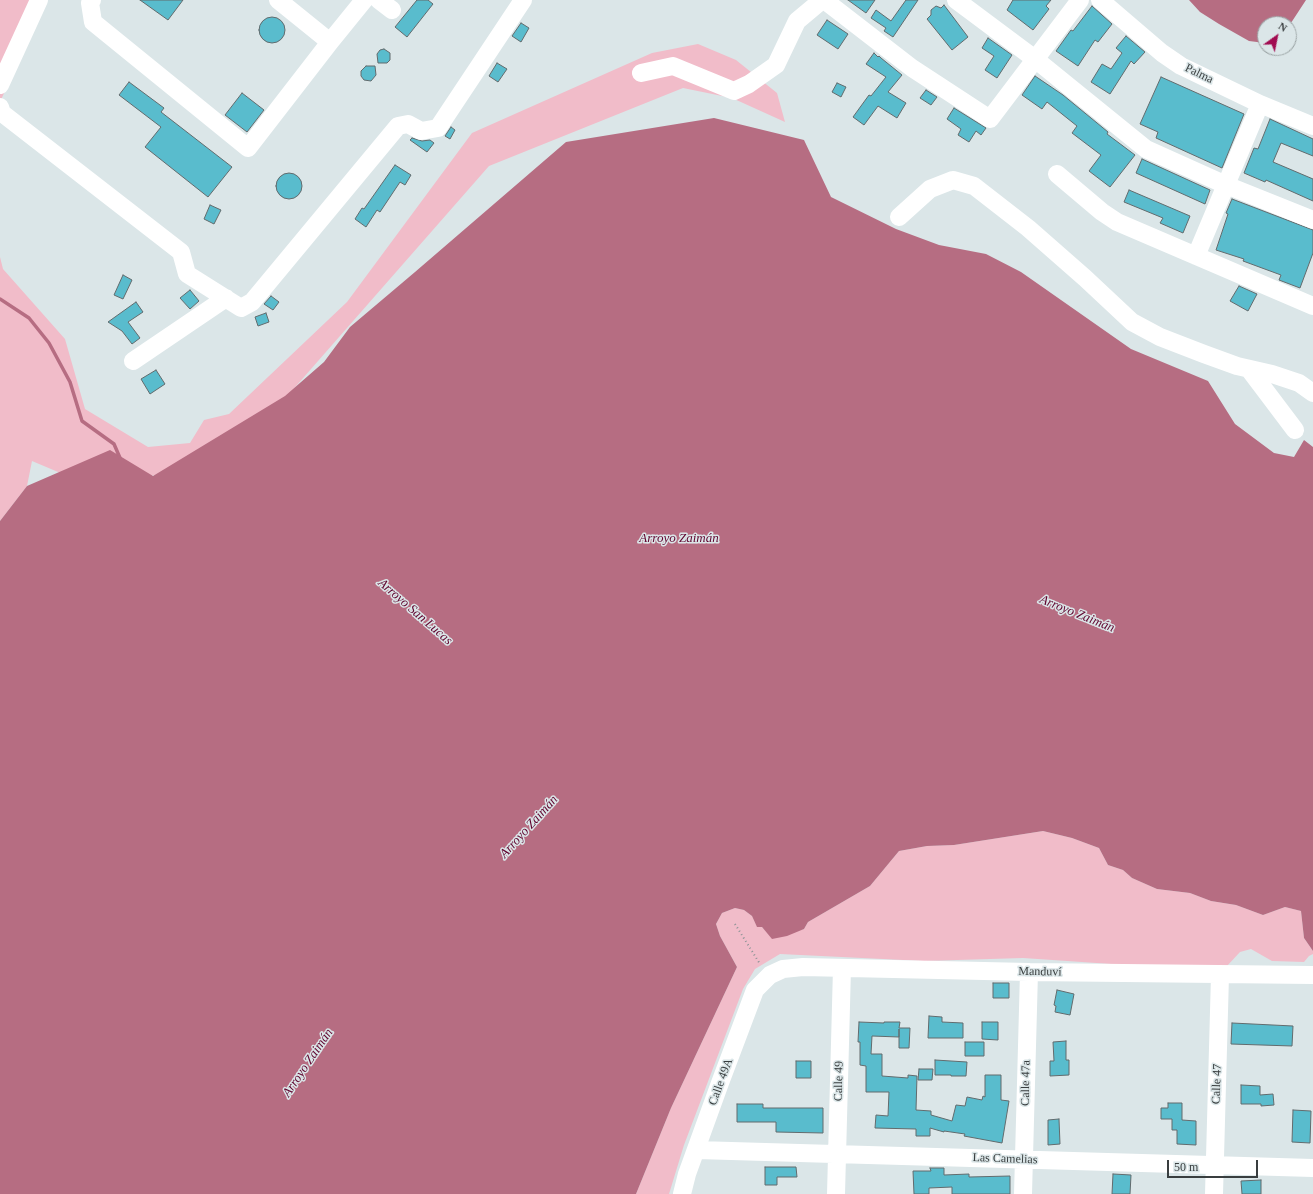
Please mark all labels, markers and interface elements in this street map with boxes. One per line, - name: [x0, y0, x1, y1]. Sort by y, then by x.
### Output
- north arrow: [1257, 16, 1297, 56]
- text: N: [1276, 20, 1290, 34]
- street label: Palma: [1182, 61, 1216, 87]
- water label: Arroyo Zaimán: [639, 531, 719, 547]
- water label: Arroyo San Lucas: [375, 575, 455, 649]
- water label: Arroyo Zaimán: [1037, 592, 1117, 636]
- water label: Arroyo Zaimán: [497, 792, 561, 862]
- street label: Manduví: [1018, 964, 1062, 980]
- water label: Arroyo Zaimán: [279, 1026, 337, 1100]
- street label: Calle 49A: [706, 1057, 736, 1107]
- street label: Calle 47a: [1018, 1060, 1034, 1106]
- street label: Calle 49: [831, 1061, 847, 1101]
- street label: Calle 47: [1209, 1064, 1225, 1104]
- street label: Las Camelias: [972, 1151, 1038, 1167]
- scale bar: [1169, 1152, 1260, 1178]
- text: 50 m: [1174, 1160, 1198, 1174]

